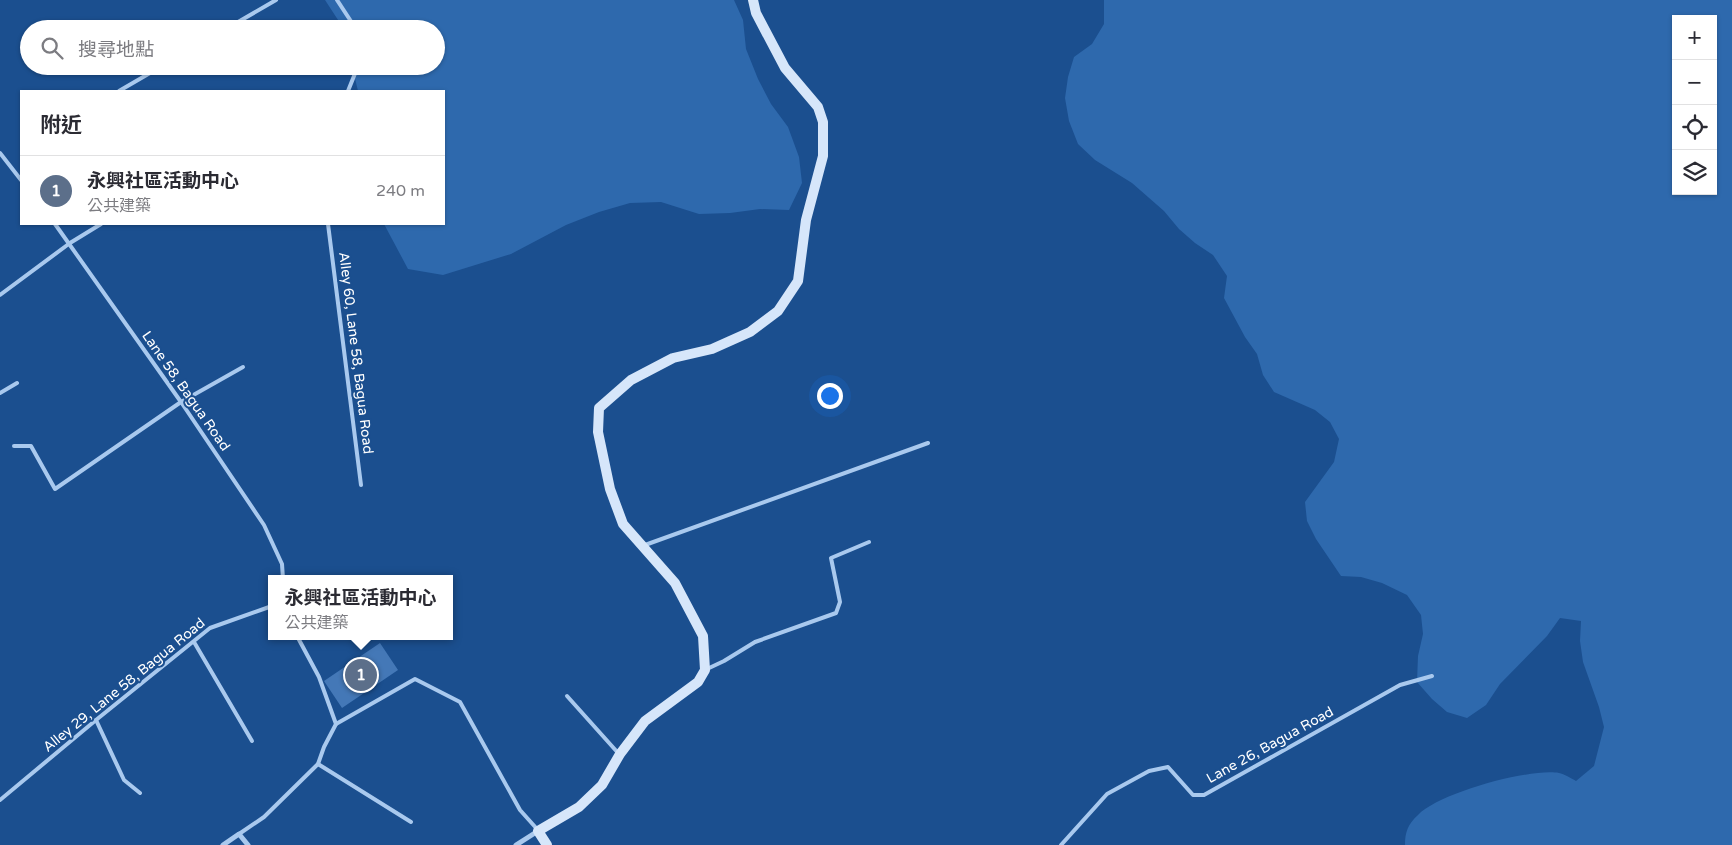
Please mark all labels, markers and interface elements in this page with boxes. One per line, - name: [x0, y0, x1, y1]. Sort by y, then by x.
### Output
- map controls: [1672, 15, 1717, 195]
- button: +: [1672, 15, 1717, 60]
- search box: [20, 20, 445, 75]
- icon: search: [38, 34, 66, 62]
- text: 搜尋地點: [78, 39, 154, 61]
- button: −: [1672, 60, 1717, 105]
- button: locate: [1672, 105, 1717, 150]
- text: 附近: [40, 113, 82, 138]
- button: layers: [1672, 150, 1717, 195]
- text: 永興社區活動中心: [87, 170, 239, 192]
- text: 1: [51, 181, 61, 201]
- text: 240 m: [376, 181, 425, 201]
- text: 公共建築: [87, 196, 151, 216]
- street label: Alley 60, Lane 58, Bagua Road: [335, 251, 377, 455]
- street label: Lane 58, Bagua Road: [138, 328, 234, 454]
- your location: [817, 383, 843, 409]
- popup: [268, 575, 453, 640]
- text: 永興社區活動中心: [284, 587, 437, 609]
- text: 公共建築: [284, 613, 349, 633]
- street label: Alley 29, Lane 58, Bagua Road: [39, 614, 209, 756]
- pin: 1: [345, 656, 377, 694]
- street label: Lane 26, Bagua Road: [1204, 703, 1336, 787]

